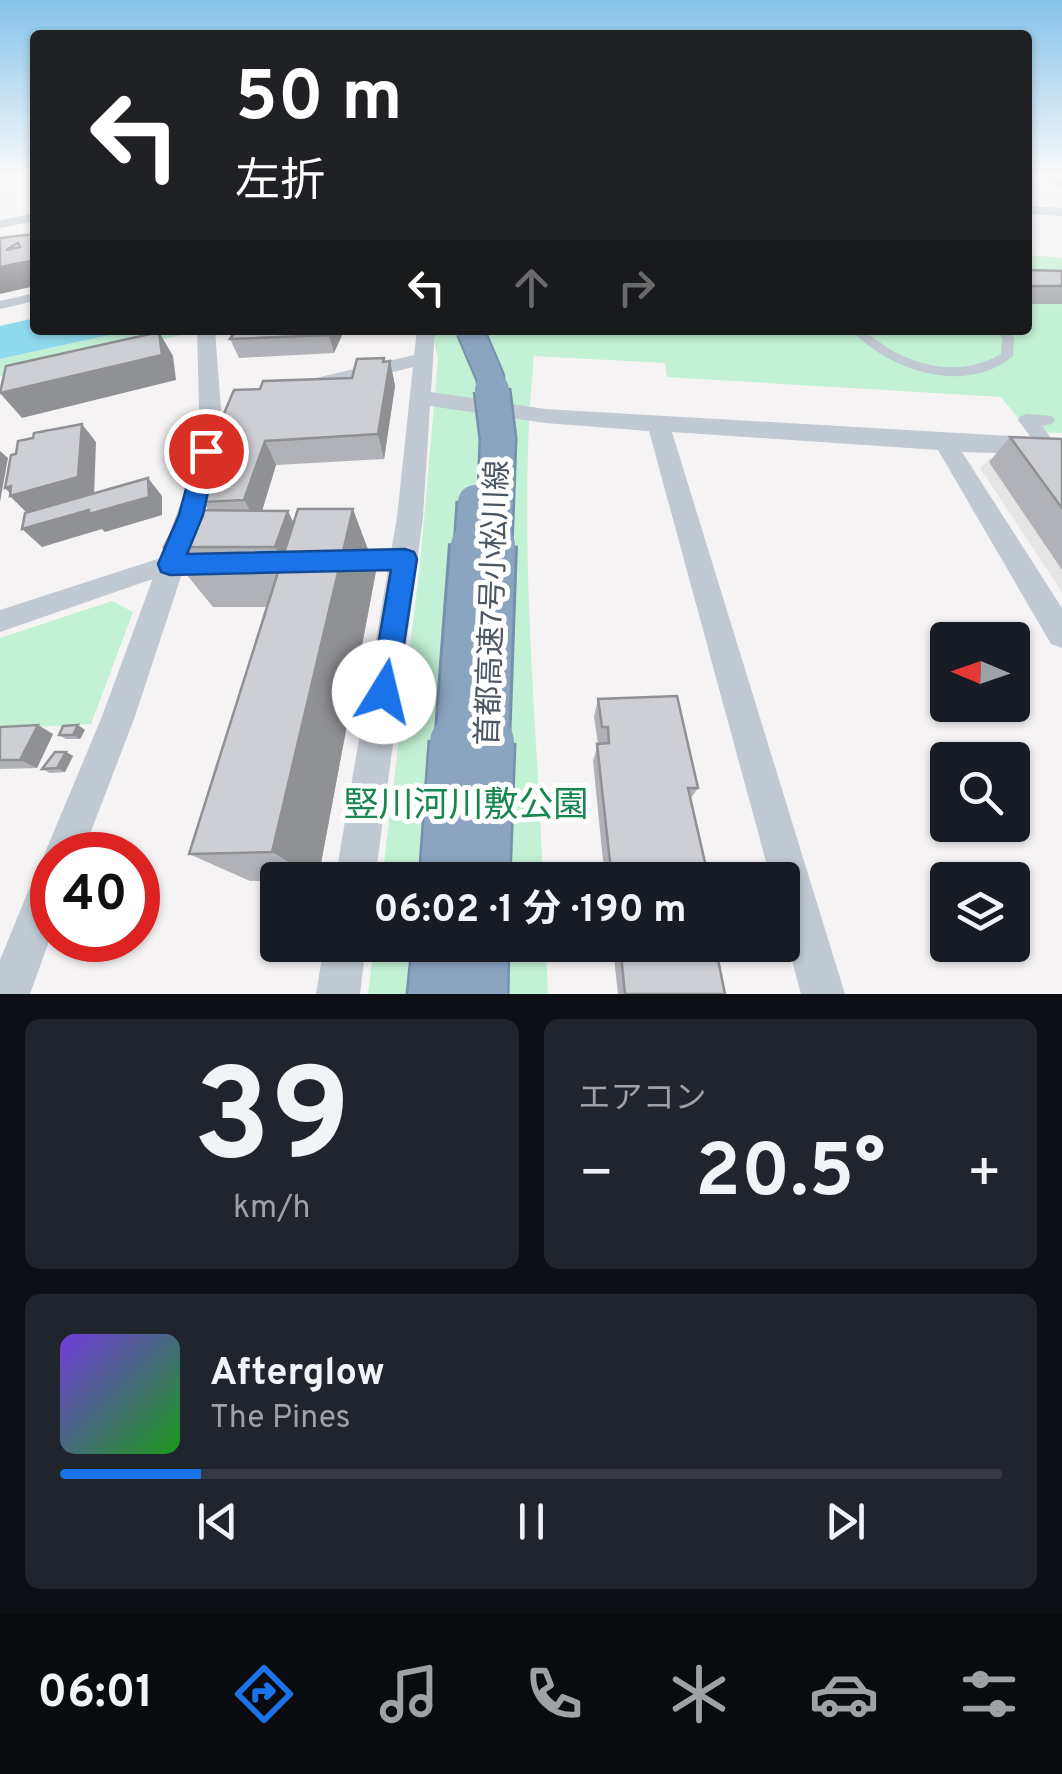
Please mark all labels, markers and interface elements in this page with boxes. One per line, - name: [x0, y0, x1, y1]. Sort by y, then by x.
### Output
- text: 50 m: [235, 56, 402, 145]
- icon: left: [70, 70, 200, 200]
- text: 左折: [235, 155, 325, 212]
- icon: left: [399, 260, 454, 315]
- icon: ahead: [504, 260, 559, 315]
- icon: right: [609, 260, 664, 315]
- pin: [164, 409, 249, 494]
- icon: arrive: [179, 424, 234, 479]
- street label: 首都高速7号小松川線: [471, 460, 518, 746]
- north arrow: [930, 622, 1030, 722]
- map controls: [930, 622, 1030, 962]
- position arrow: [332, 640, 436, 744]
- button: search: [930, 742, 1030, 842]
- park label: 竪川河川敷公園: [343, 785, 589, 829]
- speed limit sign: 40: [30, 832, 160, 962]
- button: layers: [930, 862, 1030, 962]
- text: 06:02 · 1 分 · 190 m: [374, 887, 686, 936]
- text: 39: [193, 1041, 351, 1206]
- text: エアコン: [579, 1080, 707, 1120]
- text: 20.5°: [695, 1128, 885, 1223]
- text: −: [579, 1141, 614, 1211]
- text: +: [967, 1141, 1002, 1211]
- text: km/h: [233, 1189, 311, 1229]
- text: Afterglow: [210, 1350, 385, 1399]
- text: The Pines: [210, 1399, 351, 1439]
- icon: previous: [190, 1494, 245, 1549]
- icon: pause: [504, 1494, 559, 1549]
- icon: next: [818, 1494, 873, 1549]
- icon: directions: [229, 1659, 299, 1729]
- icon: music: [374, 1659, 444, 1729]
- icon: phone: [519, 1659, 589, 1729]
- icon: climate: [664, 1659, 734, 1729]
- icon: car: [809, 1659, 879, 1729]
- icon: filters: [954, 1659, 1024, 1729]
- text: 06:01: [38, 1666, 153, 1723]

